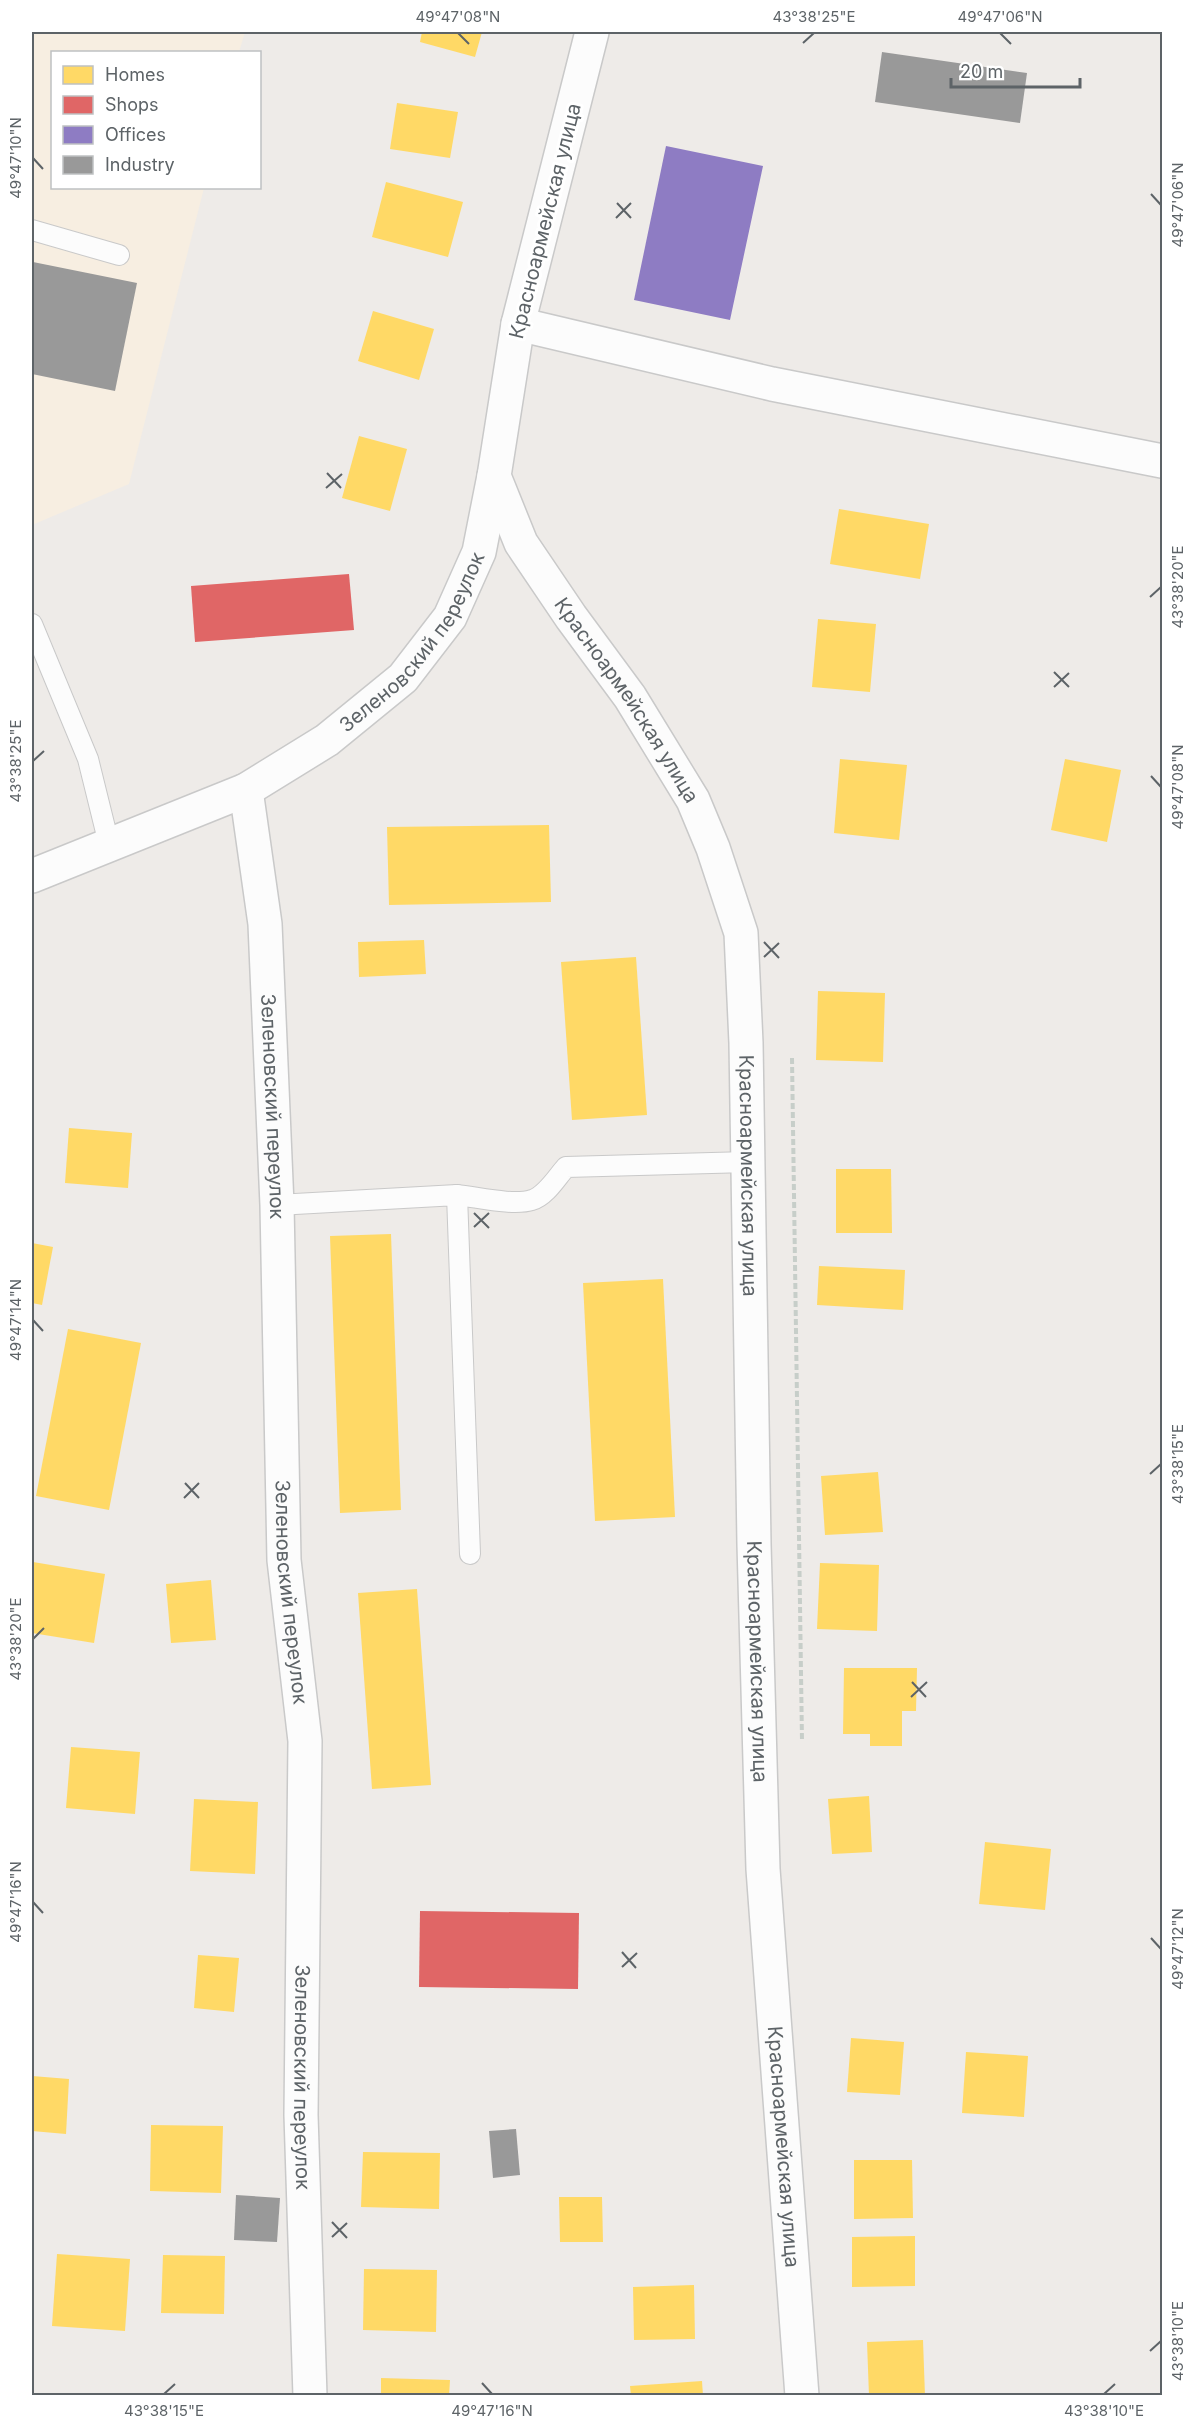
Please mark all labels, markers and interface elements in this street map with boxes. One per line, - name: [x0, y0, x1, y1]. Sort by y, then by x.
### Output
- text: 49°47'08"N: [416, 7, 500, 26]
- text: 43°38'25"E: [773, 7, 855, 26]
- text: 49°47'06"N: [958, 7, 1042, 26]
- legend: [51, 51, 261, 189]
- scale bar: [951, 51, 1080, 89]
- text: 20 m: [960, 61, 1003, 82]
- text: Homes: [105, 64, 165, 85]
- text: Shops: [105, 94, 159, 115]
- street label: Красноармейская улица: [504, 101, 586, 341]
- text: 49°47'10"N: [6, 117, 25, 199]
- text: Offices: [105, 124, 166, 145]
- text: Industry: [105, 154, 175, 175]
- text: 49°47'06"N: [1168, 163, 1187, 247]
- text: 43°38'20"E: [1168, 545, 1187, 629]
- street label: Зеленовский переулок: [334, 548, 489, 737]
- street label: Красноармейская улица: [549, 593, 704, 807]
- text: 43°38'25"E: [6, 720, 25, 802]
- text: 49°47'08"N: [1168, 745, 1187, 829]
- street label: Зеленовский переулок: [256, 993, 289, 1220]
- street label: Красноармейская улица: [734, 1054, 762, 1297]
- text: 49°47'14"N: [6, 1279, 25, 1361]
- text: 43°38'15"E: [1168, 1424, 1187, 1504]
- street label: Зеленовский переулок: [270, 1479, 313, 1706]
- street label: Красноармейская улица: [742, 1540, 773, 1783]
- text: 43°38'20"E: [6, 1597, 25, 1681]
- text: 49°47'16"N: [6, 1861, 25, 1943]
- text: 49°47'12"N: [1168, 1908, 1187, 1990]
- street label: Зеленовский переулок: [289, 1964, 315, 2190]
- street label: Красноармейская улица: [763, 2025, 804, 2268]
- text: 43°38'10"E: [1168, 2301, 1187, 2381]
- text: 43°38'15"E: [124, 2401, 204, 2420]
- text: 49°47'16"N: [451, 2401, 533, 2420]
- text: 43°38'10"E: [1064, 2401, 1144, 2420]

